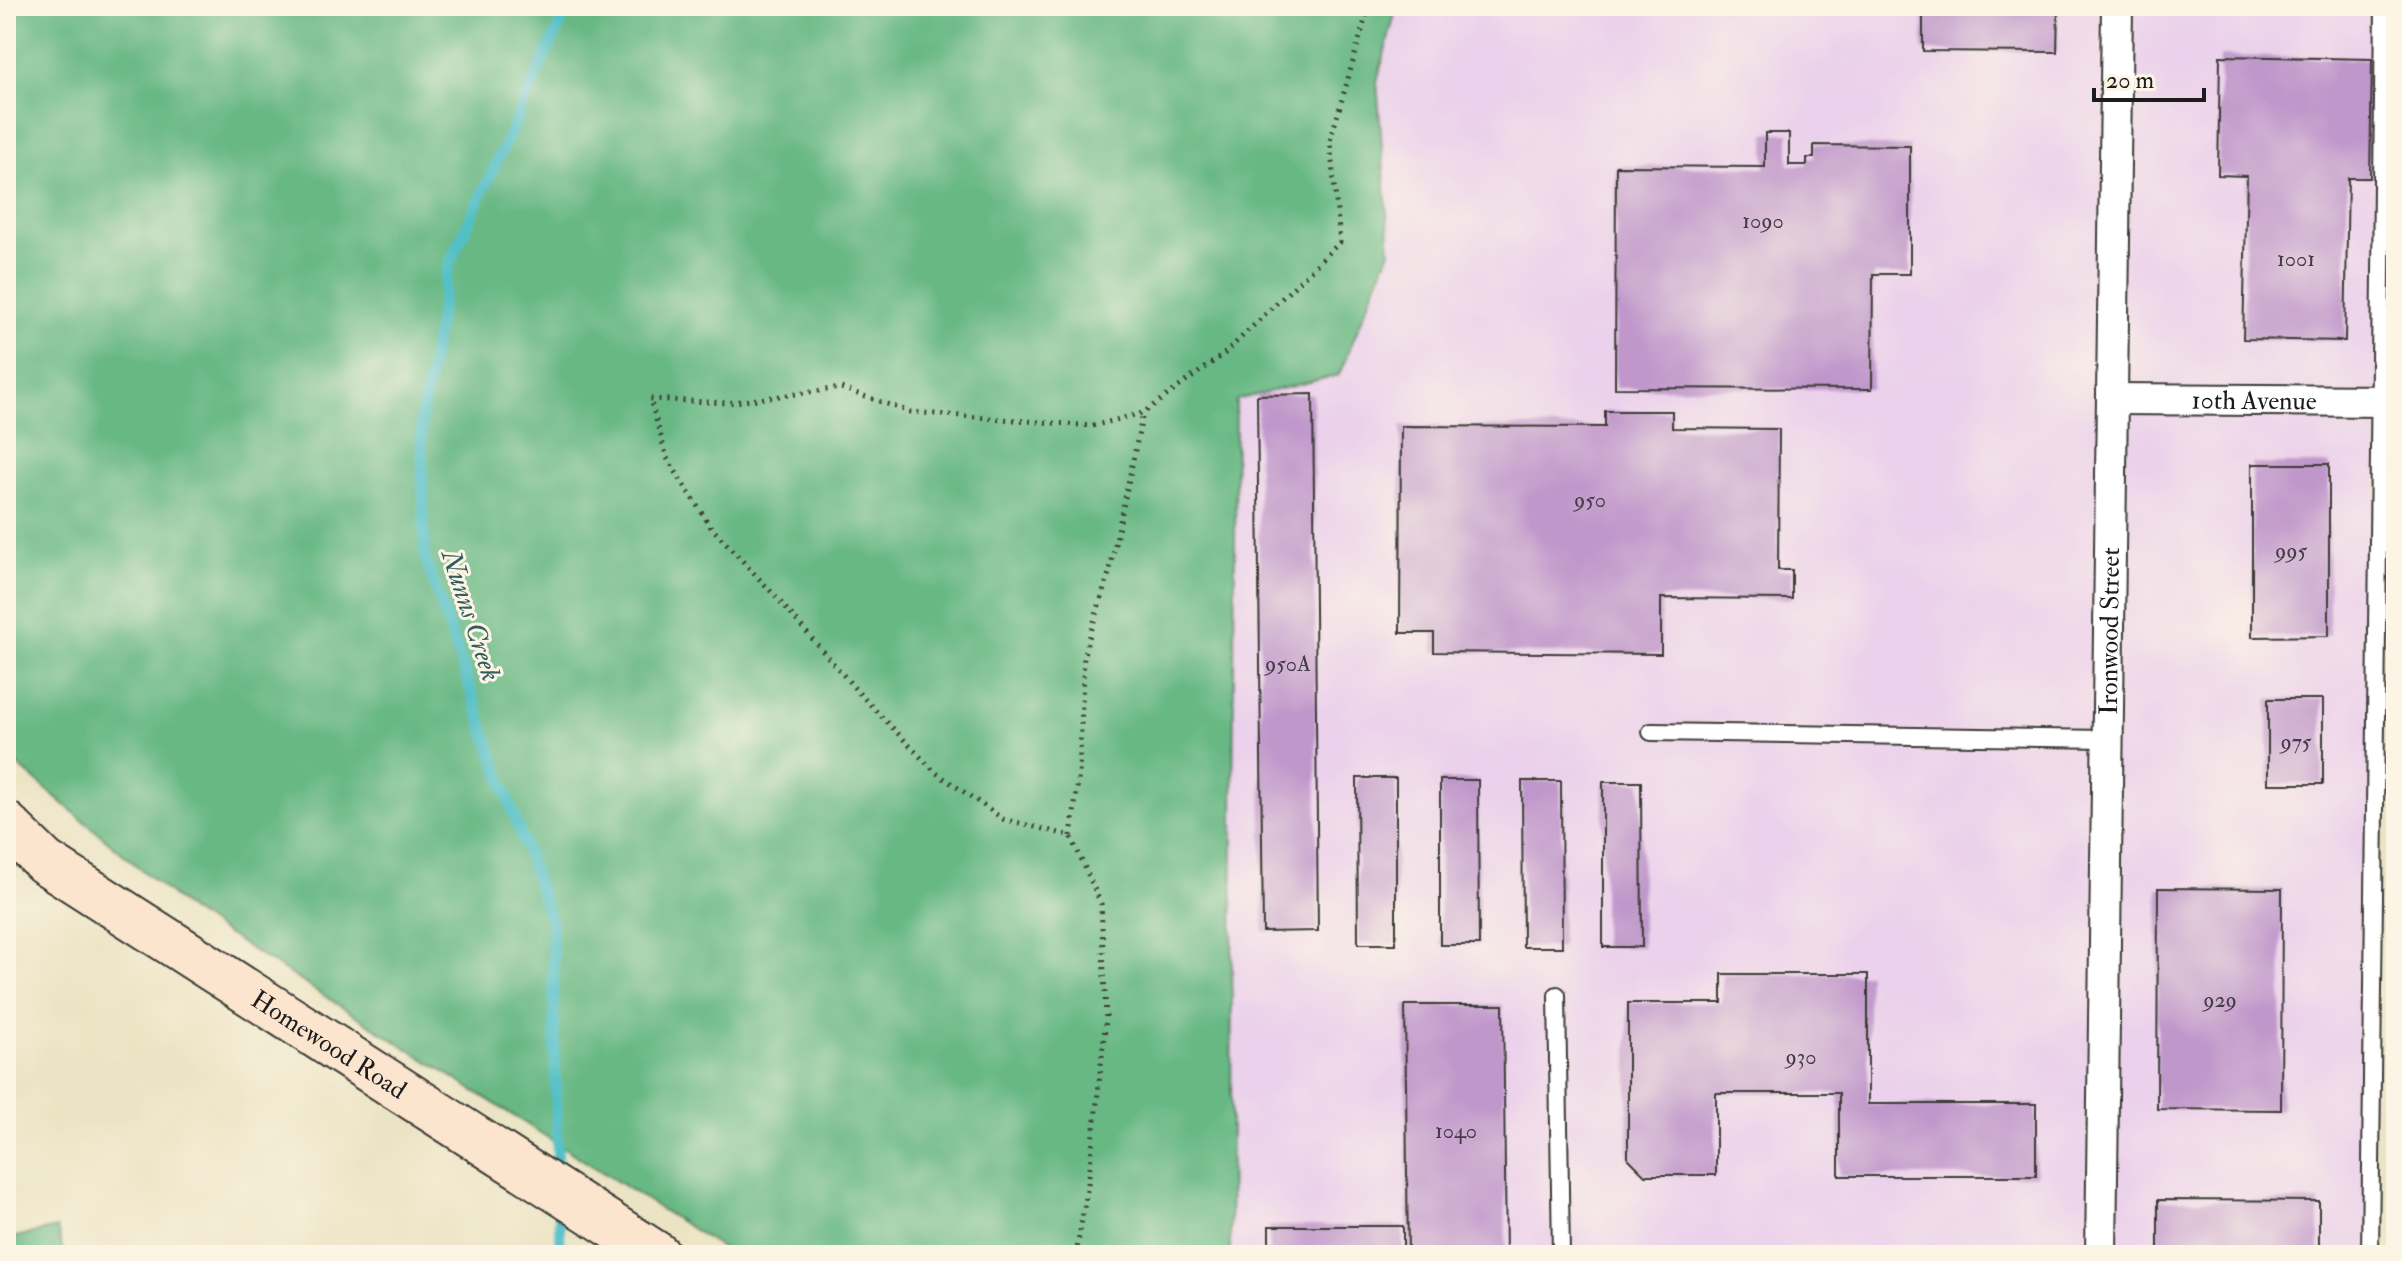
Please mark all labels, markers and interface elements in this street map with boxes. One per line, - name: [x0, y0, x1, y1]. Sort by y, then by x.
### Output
- scale bar: [2094, 52, 2204, 102]
- text: 20 m: [2106, 65, 2155, 96]
- house number: 1090: [1742, 207, 1784, 235]
- house number: 1001: [2277, 245, 2315, 273]
- street label: 10th Avenue: [2191, 385, 2317, 417]
- house number: 950: [1572, 486, 1606, 514]
- house number: 995: [2273, 537, 2307, 565]
- water label: Nunns Creek: [432, 544, 508, 685]
- street label: Ironwood Street: [2093, 547, 2127, 715]
- house number: 950A: [1263, 650, 1311, 678]
- house number: 975: [2278, 728, 2312, 756]
- street label: Homewood Road: [245, 984, 412, 1107]
- house number: 929: [2201, 986, 2237, 1014]
- house number: 930: [1784, 1043, 1817, 1071]
- house number: 1040: [1435, 1117, 1477, 1145]

